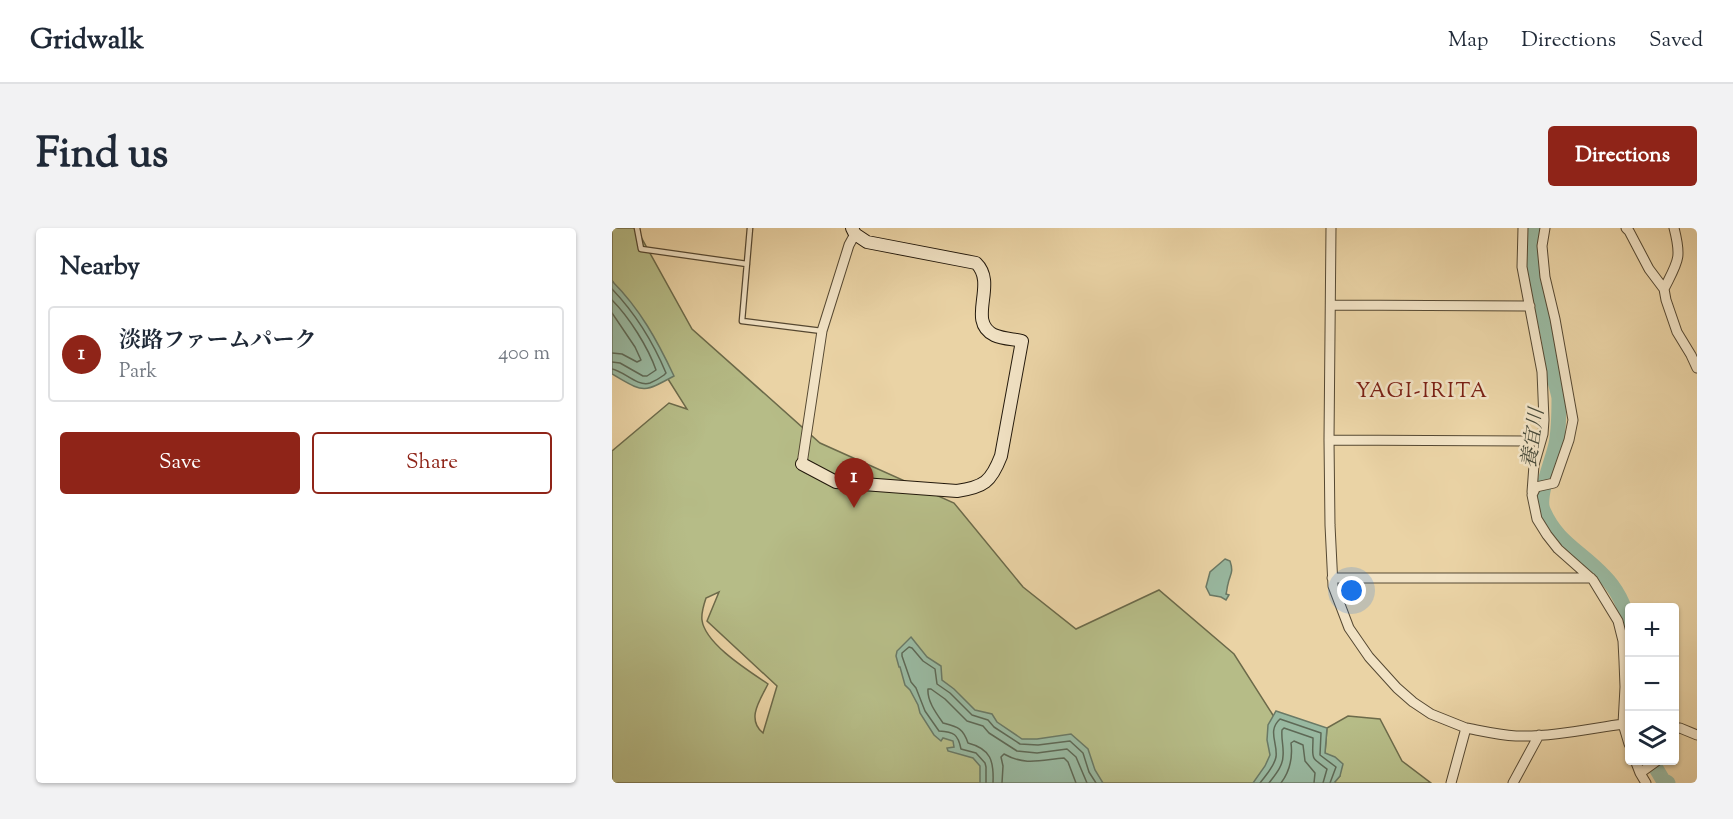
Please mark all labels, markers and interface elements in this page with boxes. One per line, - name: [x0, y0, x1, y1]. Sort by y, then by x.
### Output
- text: Gridwalk: [30, 21, 144, 61]
- text: Map: [1448, 26, 1488, 56]
- text: Directions: [1521, 26, 1616, 56]
- text: Saved: [1649, 26, 1703, 56]
- text: Find us: [36, 126, 168, 186]
- button: Directions: [1548, 126, 1697, 186]
- text: Nearby: [60, 249, 140, 286]
- text: 淡路ファームパーク: [119, 326, 317, 358]
- text: 1: [78, 340, 85, 369]
- text: 400 m: [498, 340, 550, 369]
- text: Park: [119, 358, 157, 387]
- district label: YAGI-IRITA: [1355, 377, 1489, 407]
- water label: 養宜川: [1516, 405, 1553, 470]
- button: Save: [60, 432, 300, 494]
- button: Share: [312, 432, 552, 494]
- pin: 1: [834, 458, 874, 508]
- your location: [1337, 576, 1366, 605]
- map controls: [1625, 603, 1679, 765]
- button: +: [1625, 603, 1679, 657]
- button: −: [1625, 657, 1679, 711]
- button: layers: [1625, 711, 1679, 765]

